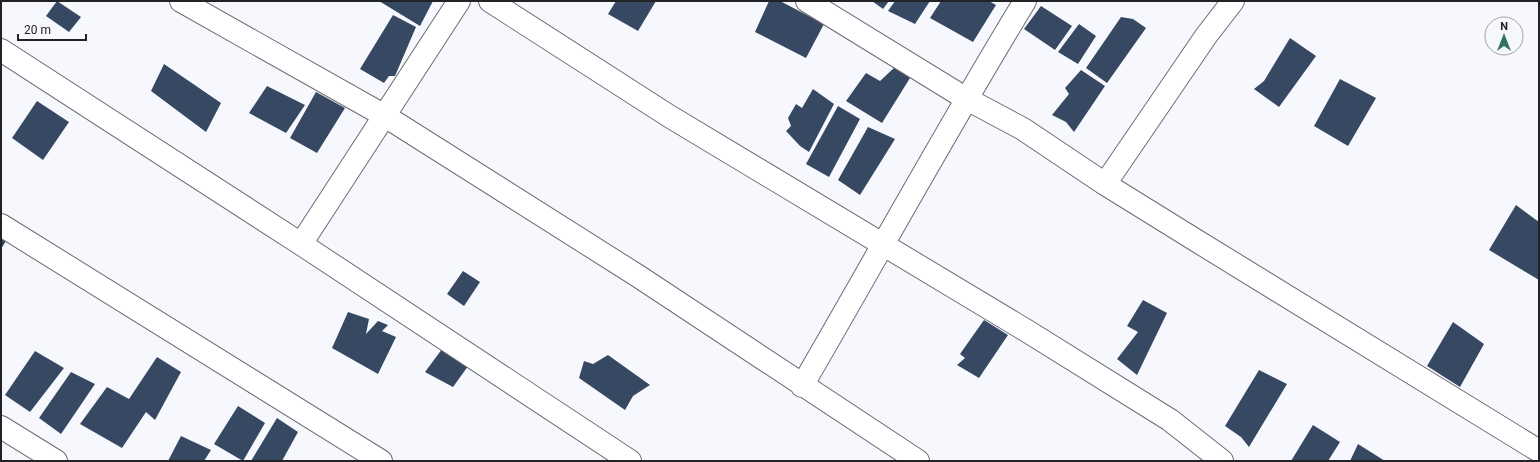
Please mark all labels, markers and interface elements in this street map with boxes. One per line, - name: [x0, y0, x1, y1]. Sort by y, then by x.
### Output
- scale bar: [18, 16, 86, 42]
- north arrow: [1484, 16, 1524, 56]
- text: N: [1500, 20, 1508, 33]
- text: 20 m: [24, 23, 51, 37]

